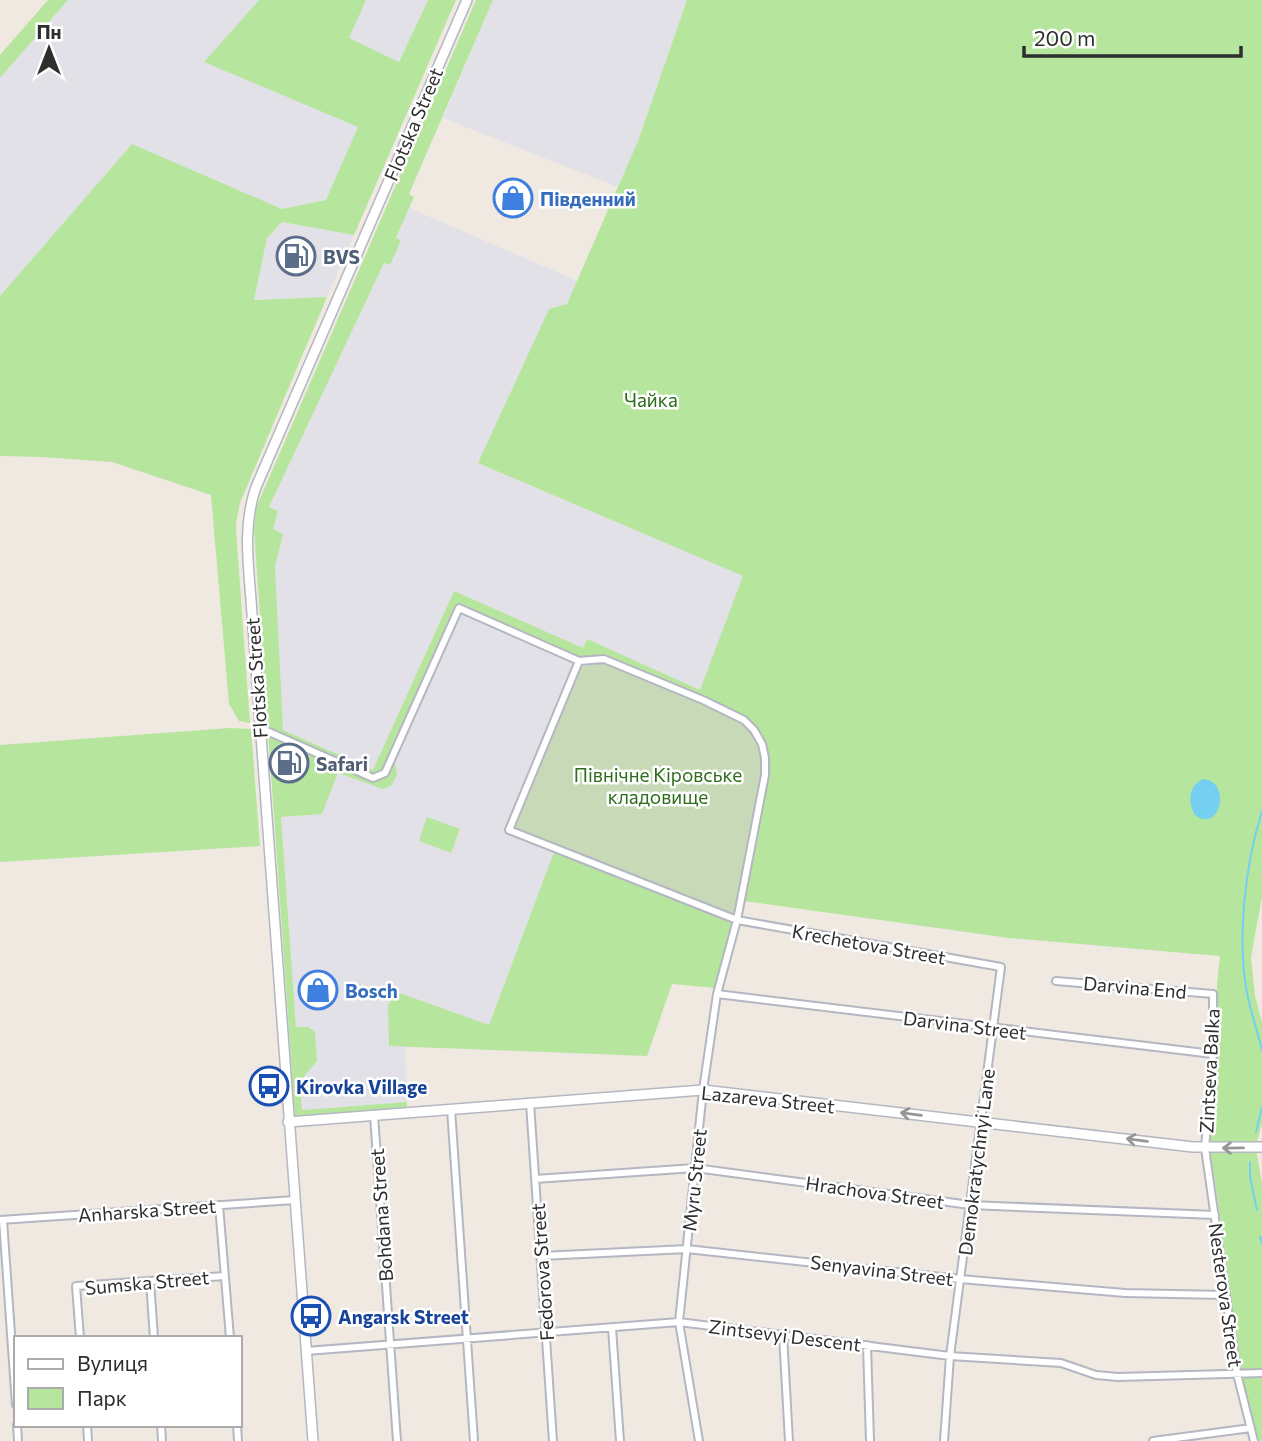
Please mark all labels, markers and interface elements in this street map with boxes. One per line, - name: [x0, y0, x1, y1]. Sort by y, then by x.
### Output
- north arrow: [14, 14, 84, 84]
- scale bar: [1024, 14, 1241, 58]
- text: Пн: [36, 20, 62, 43]
- text: 200 m: [1034, 25, 1095, 50]
- street label: Flotska Street: [379, 64, 447, 184]
- shop icon: Південний: [492, 177, 534, 219]
- place label: Південний: [540, 187, 636, 210]
- fuel station icon: BVS: [275, 235, 317, 277]
- place label: BVS: [323, 245, 360, 268]
- park label: Чайка: [624, 388, 678, 411]
- street label: Flotska Street: [240, 617, 272, 739]
- fuel station icon: Safari: [268, 742, 310, 784]
- place label: Safari: [316, 752, 368, 775]
- park label: Північне Кіровське кладовище: [574, 763, 742, 808]
- street label: Krechetova Street: [790, 919, 948, 969]
- shop icon: Bosch: [297, 969, 339, 1011]
- street label: Darvina End: [1082, 971, 1188, 1003]
- place label: Bosch: [345, 979, 398, 1002]
- street label: Darvina Street: [902, 1006, 1028, 1044]
- street label: Zintseva Balka: [1194, 1008, 1224, 1134]
- bus stop icon: Kirovka Village: [248, 1065, 290, 1107]
- street label: Demokratychnyi Lane: [953, 1067, 999, 1257]
- place label: Kirovka Village: [296, 1075, 427, 1098]
- street label: Lazareva Street: [700, 1081, 836, 1117]
- one-way arrow: [900, 1108, 923, 1121]
- street label: Myru Street: [677, 1127, 711, 1232]
- one-way arrow: [1126, 1134, 1149, 1147]
- one-way arrow: [1222, 1141, 1245, 1155]
- street label: Bohdana Street: [365, 1147, 397, 1282]
- street label: Hrachova Street: [804, 1171, 946, 1213]
- street label: Anharska Street: [77, 1194, 217, 1226]
- street label: Fedorova Street: [526, 1202, 558, 1342]
- street label: Nesterova Street: [1204, 1221, 1248, 1369]
- street label: Senyavina Street: [809, 1250, 955, 1290]
- street label: Sumska Street: [84, 1265, 210, 1299]
- bus stop icon: Angarsk Street: [290, 1295, 332, 1337]
- place label: Angarsk Street: [338, 1305, 469, 1328]
- street label: Zintsevyi Descent: [707, 1314, 863, 1356]
- legend: [14, 1336, 242, 1427]
- text: Вулиця: [77, 1350, 148, 1375]
- text: Парк: [77, 1385, 127, 1410]

